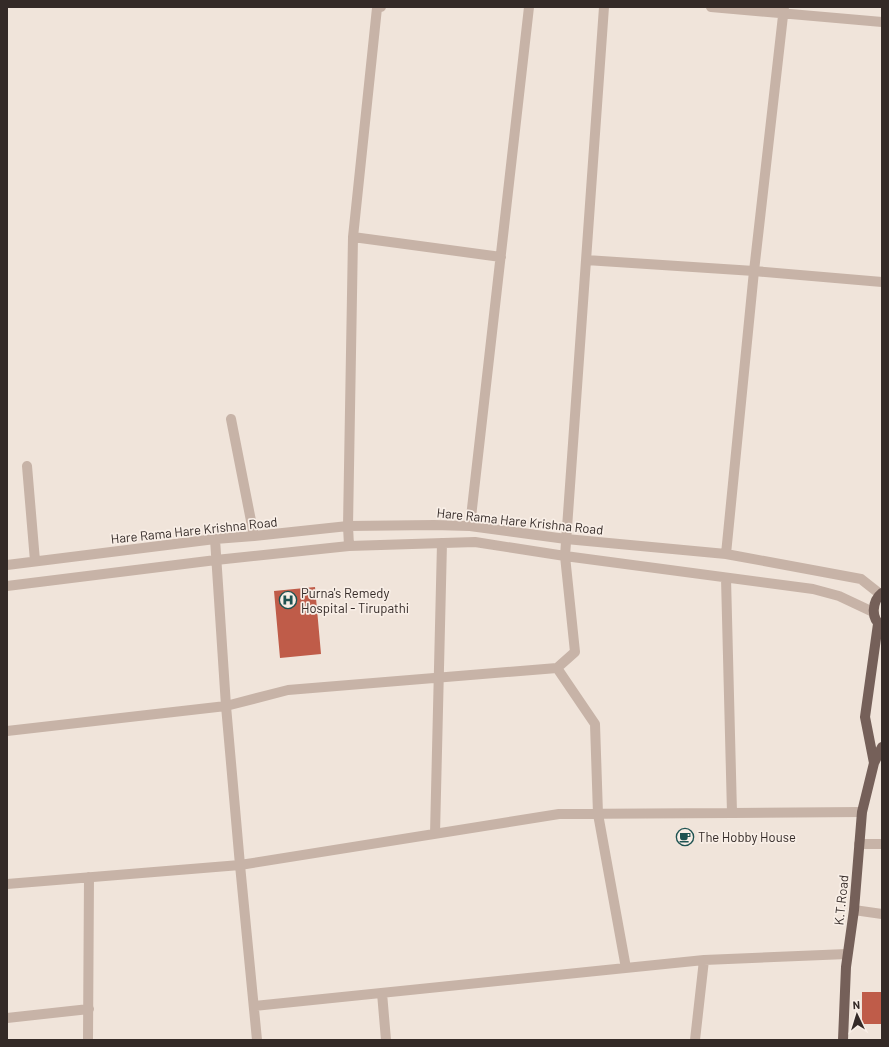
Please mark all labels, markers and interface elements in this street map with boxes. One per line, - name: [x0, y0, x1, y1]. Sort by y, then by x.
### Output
- street label: Hare Rama Hare Krishna Road: [436, 504, 604, 538]
- street label: Hare Rama Hare Krishna Road: [110, 513, 278, 547]
- place label: Purna's Remedy Hospital - Tirupathi: [301, 585, 409, 616]
- hospital icon: Purna's Remedy Hospital - Tirupathi: [278, 590, 298, 610]
- cafe icon: The Hobby House: [675, 827, 695, 847]
- place label: The Hobby House: [698, 829, 796, 845]
- street label: K.T.Road: [830, 874, 852, 926]
- north arrow: [837, 995, 877, 1035]
- text: N: [852, 998, 860, 1011]

